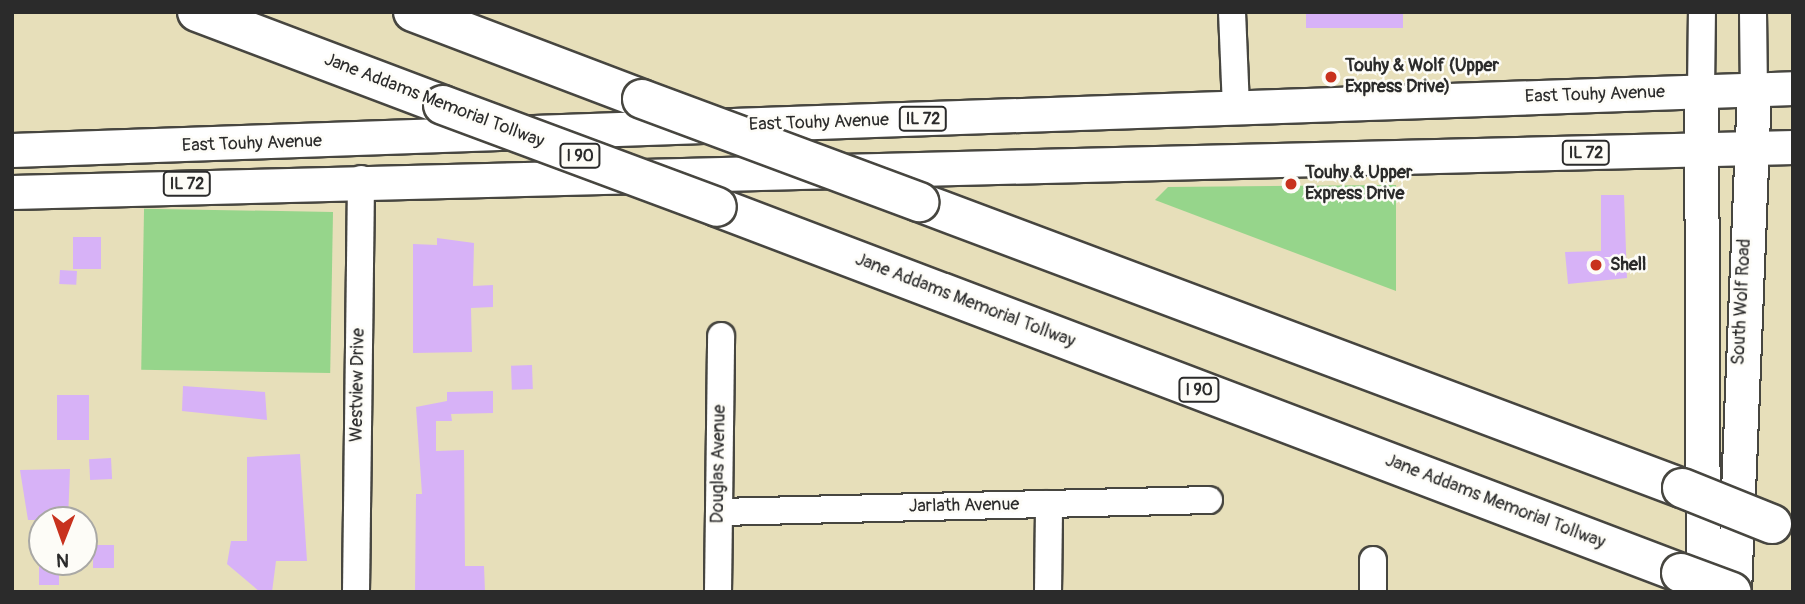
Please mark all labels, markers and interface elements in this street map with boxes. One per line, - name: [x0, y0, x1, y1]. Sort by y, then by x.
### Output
- street label: Jane Addams Memorial Tollway: [321, 49, 547, 153]
- place label: Touhy & Wolf (Upper Express Drive): [1345, 56, 1499, 98]
- marker: Touhy & Wolf (Upper Express Drive): [1323, 69, 1339, 85]
- street label: East Touhy Avenue: [1525, 82, 1665, 108]
- road number: IL 72: [898, 106, 948, 132]
- street label: East Touhy Avenue: [749, 110, 889, 136]
- street label: East Touhy Avenue: [182, 131, 322, 157]
- road number: IL 72: [1562, 140, 1610, 166]
- road number: I 90: [559, 144, 601, 168]
- place label: Touhy & Upper Express Drive: [1305, 163, 1412, 206]
- road number: IL 72: [162, 172, 212, 196]
- marker: Touhy & Upper Express Drive: [1283, 176, 1299, 192]
- street label: South Wolf Road: [1728, 238, 1756, 366]
- street label: Jane Addams Memorial Tollway: [852, 249, 1078, 353]
- place label: Shell: [1610, 254, 1646, 276]
- marker: Shell: [1588, 257, 1604, 273]
- street label: Westview Drive: [346, 328, 370, 442]
- road number: I 90: [1178, 378, 1220, 402]
- street label: Douglas Avenue: [707, 404, 731, 524]
- street label: Jane Addams Memorial Tollway: [1382, 450, 1608, 554]
- street label: Jarlath Avenue: [909, 494, 1019, 518]
- north arrow: [28, 506, 98, 576]
- text: N: [56, 548, 69, 572]

